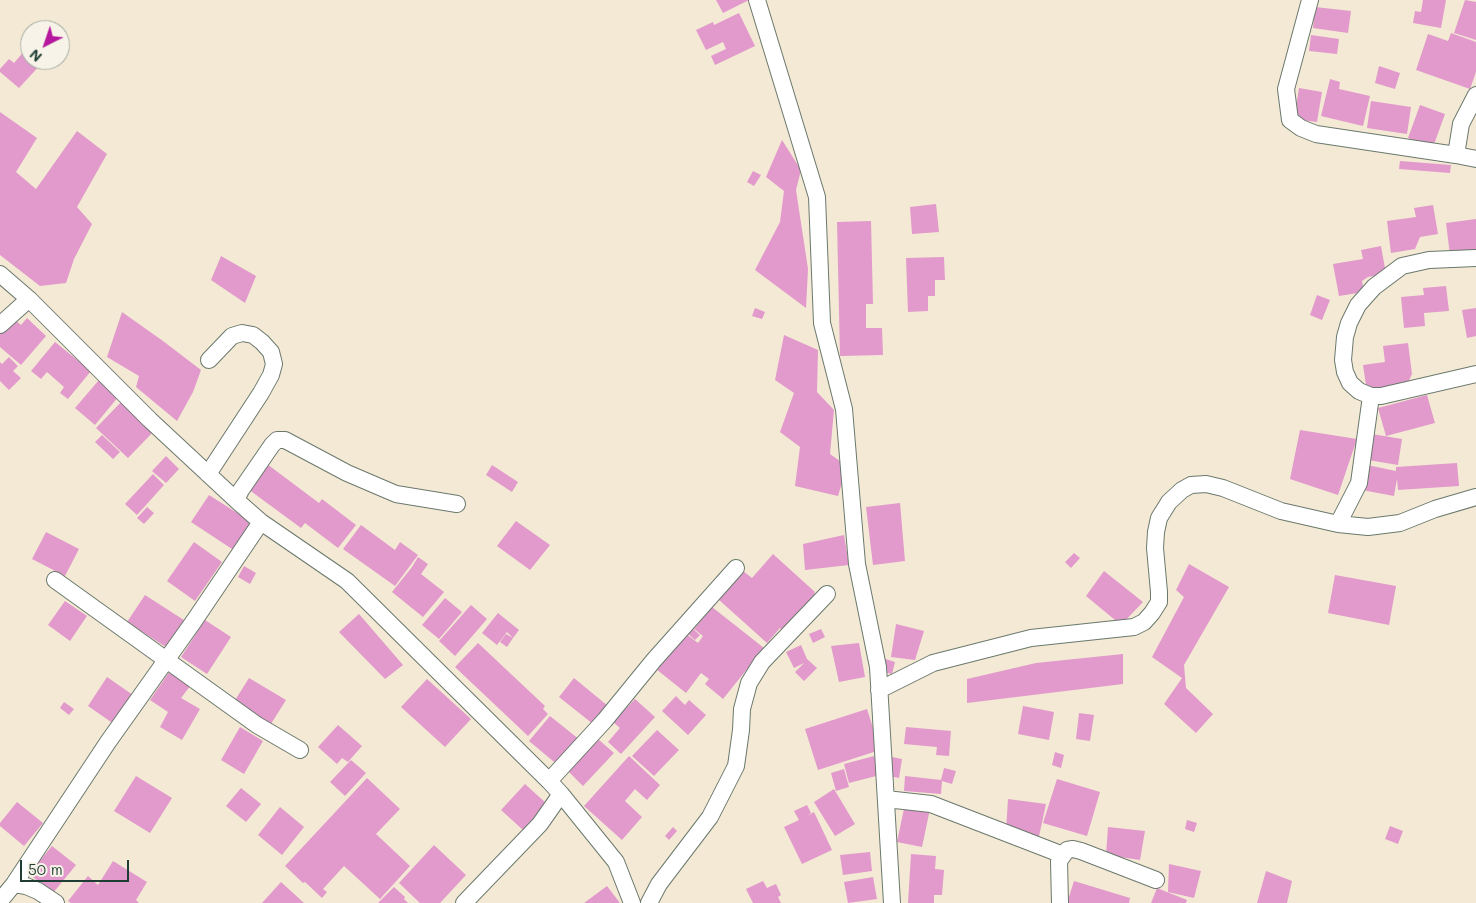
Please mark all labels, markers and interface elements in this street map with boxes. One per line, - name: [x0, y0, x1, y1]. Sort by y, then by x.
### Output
- north arrow: [20, 20, 70, 70]
- text: N: [25, 45, 46, 67]
- scale bar: [22, 850, 131, 882]
- text: 50 m: [28, 859, 63, 879]

